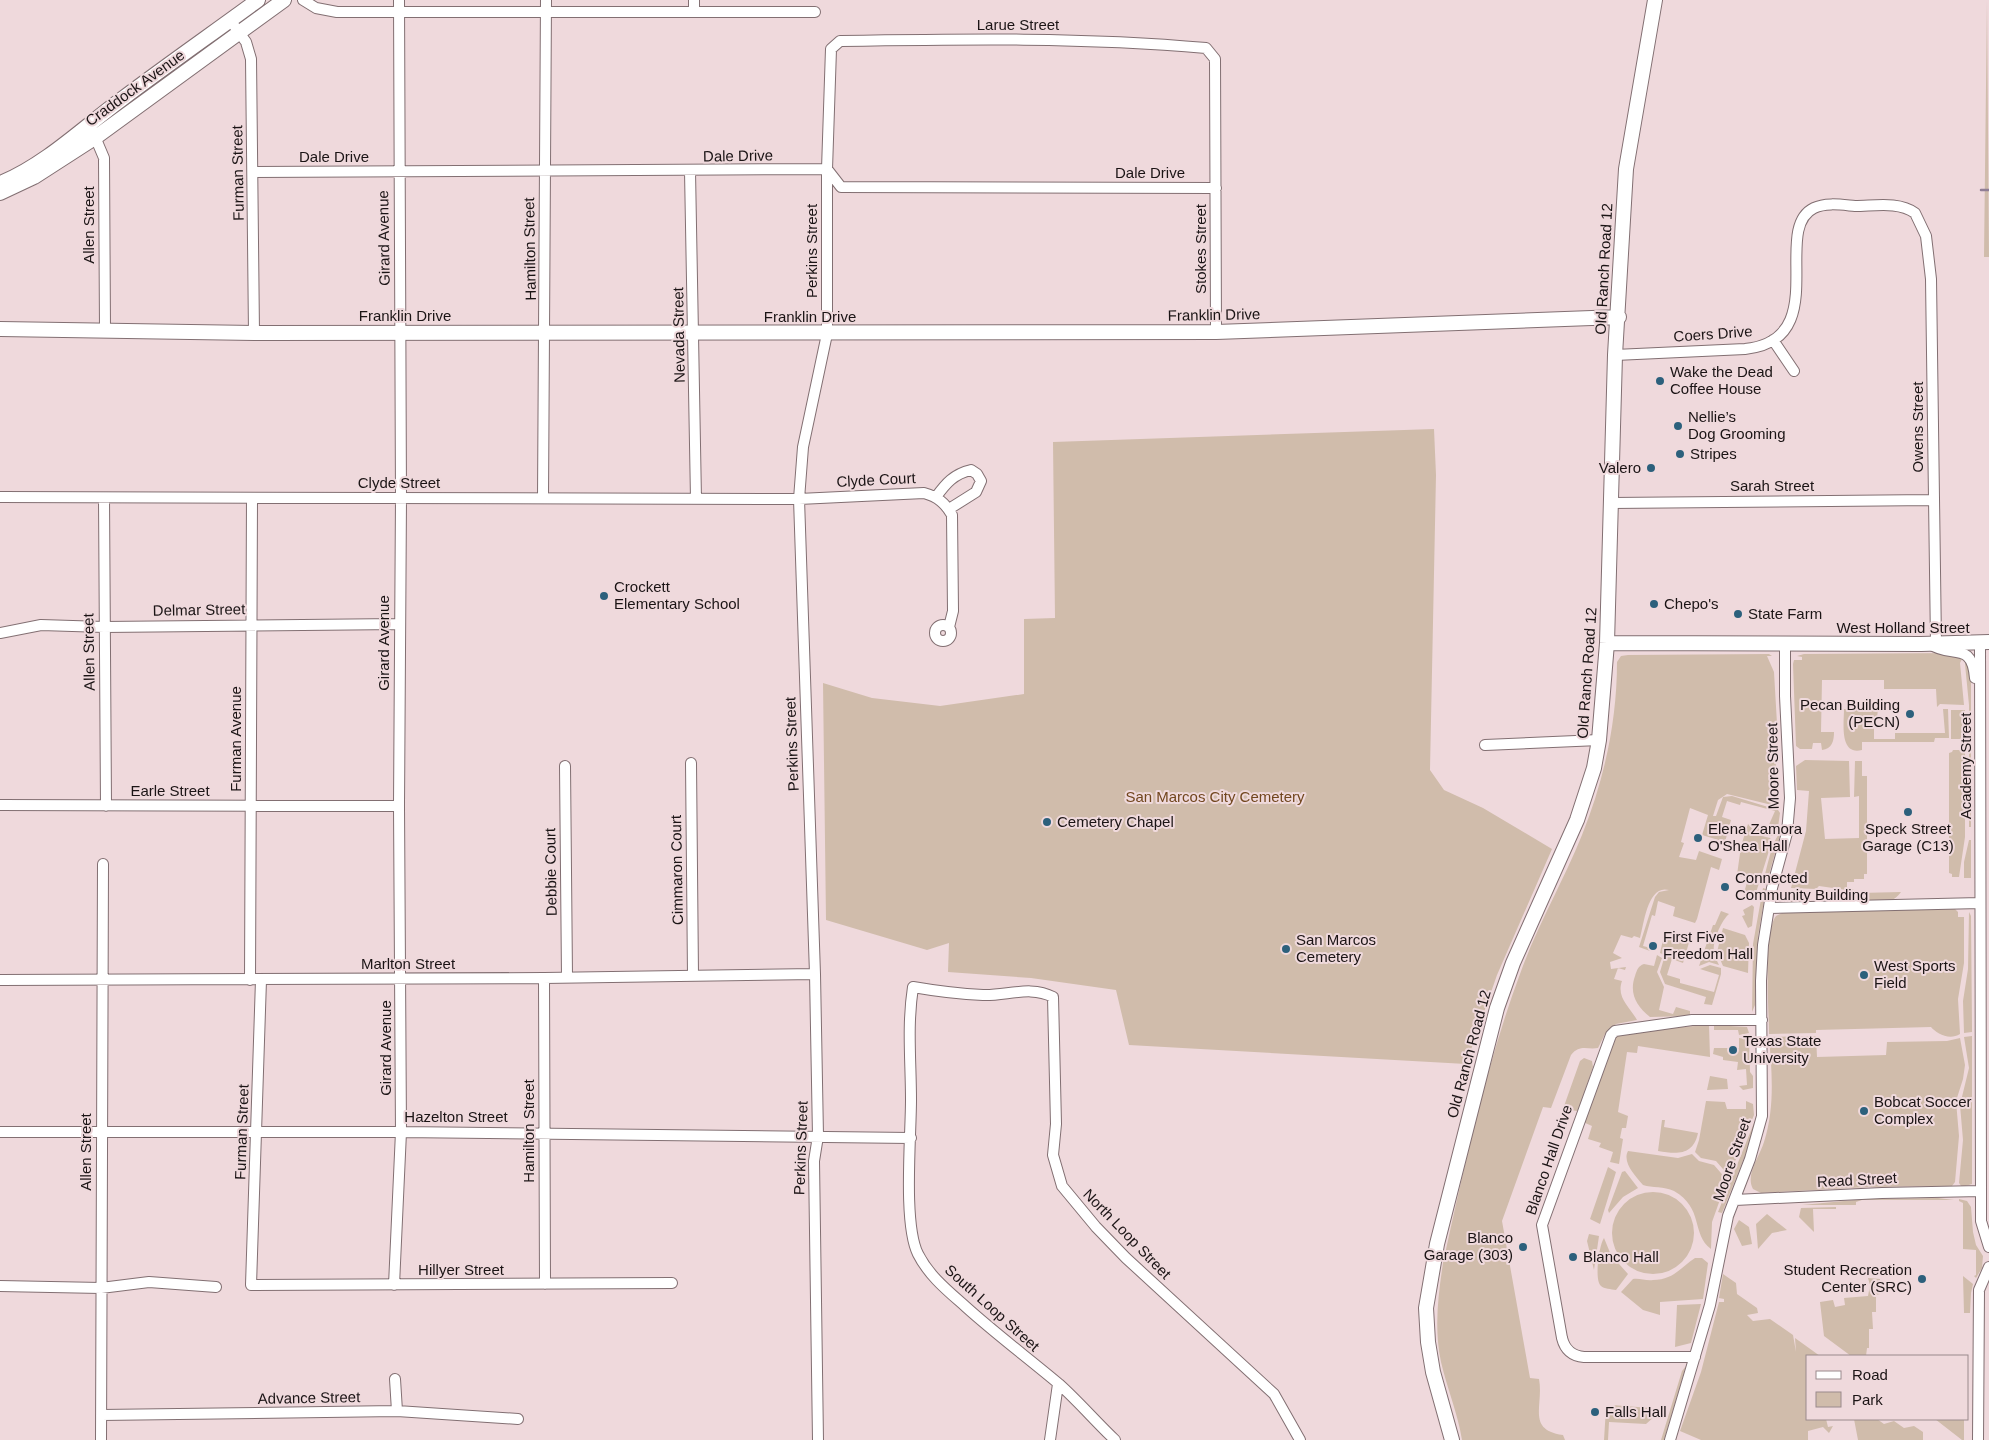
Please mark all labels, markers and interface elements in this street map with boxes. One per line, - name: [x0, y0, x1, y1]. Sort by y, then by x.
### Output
- street label: Larue Street: [977, 16, 1060, 33]
- street label: Craddock Avenue: [82, 46, 187, 129]
- street label: Furman Street: [228, 124, 247, 221]
- street label: Dale Drive: [703, 146, 773, 165]
- street label: Dale Drive: [299, 148, 369, 165]
- street label: Dale Drive: [1115, 164, 1185, 181]
- street label: Allen Street: [80, 185, 97, 264]
- street label: Girard Avenue: [374, 190, 393, 286]
- street label: Hamilton Street: [520, 196, 539, 301]
- street label: Perkins Street: [803, 203, 820, 298]
- street label: Stokes Street: [1192, 203, 1209, 294]
- street label: Old Ranch Road 12: [1592, 203, 1615, 335]
- street label: Nevada Street: [669, 286, 688, 383]
- street label: Franklin Drive: [1168, 305, 1260, 324]
- street label: Franklin Drive: [359, 307, 451, 324]
- street label: Franklin Drive: [764, 308, 856, 325]
- street label: Coers Drive: [1673, 322, 1753, 345]
- place label: Wake the Dead Coffee House: [1670, 363, 1773, 397]
- marker: Wake the Dead Coffee House: [1654, 375, 1666, 387]
- street label: Owens Street: [1909, 381, 1926, 472]
- place label: Nellie’s Dog Grooming: [1688, 408, 1786, 442]
- marker: Nellie’s Dog Grooming: [1672, 420, 1684, 432]
- place label: Stripes: [1690, 445, 1737, 462]
- marker: Stripes: [1674, 448, 1686, 460]
- place label: Valero: [1599, 459, 1641, 476]
- marker: Valero: [1645, 462, 1657, 474]
- street label: Clyde Court: [836, 469, 917, 490]
- street label: Clyde Street: [358, 474, 441, 491]
- street label: Sarah Street: [1730, 477, 1815, 494]
- place label: Crockett Elementary School: [614, 578, 740, 612]
- marker: Crockett Elementary School: [598, 590, 610, 602]
- street label: Girard Avenue: [375, 595, 392, 691]
- place label: Chepo's: [1664, 595, 1719, 612]
- marker: Chepo's: [1648, 598, 1660, 610]
- street label: Delmar Street: [153, 600, 246, 619]
- place label: State Farm: [1748, 605, 1822, 622]
- street label: Old Ranch Road 12: [1573, 607, 1600, 739]
- marker: State Farm: [1732, 608, 1744, 620]
- street label: Allen Street: [79, 612, 98, 691]
- street label: West Holland Street: [1836, 619, 1970, 636]
- street label: Furman Avenue: [227, 686, 244, 792]
- street label: Perkins Street: [781, 696, 802, 791]
- place label: Pecan Building (PECN): [1800, 696, 1900, 730]
- marker: Pecan Building (PECN): [1904, 708, 1916, 720]
- street label: Academy Street: [1957, 712, 1974, 819]
- street label: Moore Street: [1763, 722, 1782, 810]
- street label: Earle Street: [130, 782, 210, 799]
- park label: San Marcos City Cemetery: [1125, 788, 1305, 805]
- marker: Speck Street Garage (C13): [1902, 806, 1914, 818]
- place label: Cemetery Chapel: [1057, 813, 1174, 830]
- street label: Cimmaron Court: [667, 814, 686, 925]
- marker: Cemetery Chapel: [1041, 816, 1053, 828]
- place label: Elena Zamora O'Shea Hall: [1708, 820, 1803, 854]
- place label: Speck Street Garage (C13): [1862, 820, 1954, 854]
- street label: Debbie Court: [541, 827, 560, 916]
- marker: Elena Zamora O'Shea Hall: [1692, 832, 1704, 844]
- place label: Connected Community Building: [1735, 869, 1868, 903]
- marker: Connected Community Building: [1719, 881, 1731, 893]
- place label: First Five Freedom Hall: [1663, 928, 1753, 962]
- place label: San Marcos Cemetery: [1296, 931, 1376, 965]
- marker: First Five Freedom Hall: [1647, 940, 1659, 952]
- marker: San Marcos Cemetery: [1280, 943, 1292, 955]
- street label: Marlton Street: [361, 955, 456, 972]
- place label: West Sports Field: [1874, 957, 1955, 991]
- marker: West Sports Field: [1858, 969, 1870, 981]
- street label: Old Ranch Road 12: [1443, 988, 1494, 1120]
- street label: Girard Avenue: [377, 1000, 394, 1096]
- place label: Texas State University: [1743, 1032, 1821, 1066]
- marker: Texas State University: [1727, 1044, 1739, 1056]
- street label: Hamilton Street: [520, 1078, 537, 1183]
- street label: Furman Street: [231, 1083, 252, 1180]
- place label: Bobcat Soccer Complex: [1874, 1093, 1972, 1127]
- street label: Perkins Street: [790, 1100, 811, 1195]
- street label: Blanco Hall Drive: [1522, 1103, 1575, 1217]
- marker: Bobcat Soccer Complex: [1858, 1105, 1870, 1117]
- street label: Hazelton Street: [404, 1108, 509, 1125]
- street label: Allen Street: [77, 1112, 94, 1191]
- street label: Moore Street: [1709, 1115, 1754, 1204]
- street label: Read Street: [1817, 1169, 1898, 1190]
- street label: North Loop Street: [1080, 1185, 1175, 1283]
- place label: Blanco Garage (303): [1424, 1229, 1513, 1263]
- marker: Blanco Garage (303): [1517, 1241, 1529, 1253]
- place label: Blanco Hall: [1583, 1248, 1659, 1265]
- marker: Blanco Hall: [1567, 1251, 1579, 1263]
- street label: Hillyer Street: [418, 1261, 505, 1278]
- street label: South Loop Street: [942, 1261, 1044, 1355]
- place label: Student Recreation Center (SRC): [1784, 1261, 1912, 1295]
- marker: Student Recreation Center (SRC): [1916, 1273, 1928, 1285]
- legend: [1806, 1355, 1969, 1420]
- text: Road: [1852, 1366, 1888, 1383]
- street label: Advance Street: [258, 1388, 361, 1407]
- text: Park: [1852, 1391, 1883, 1408]
- place label: Falls Hall: [1605, 1403, 1667, 1420]
- marker: Falls Hall: [1589, 1406, 1601, 1418]

